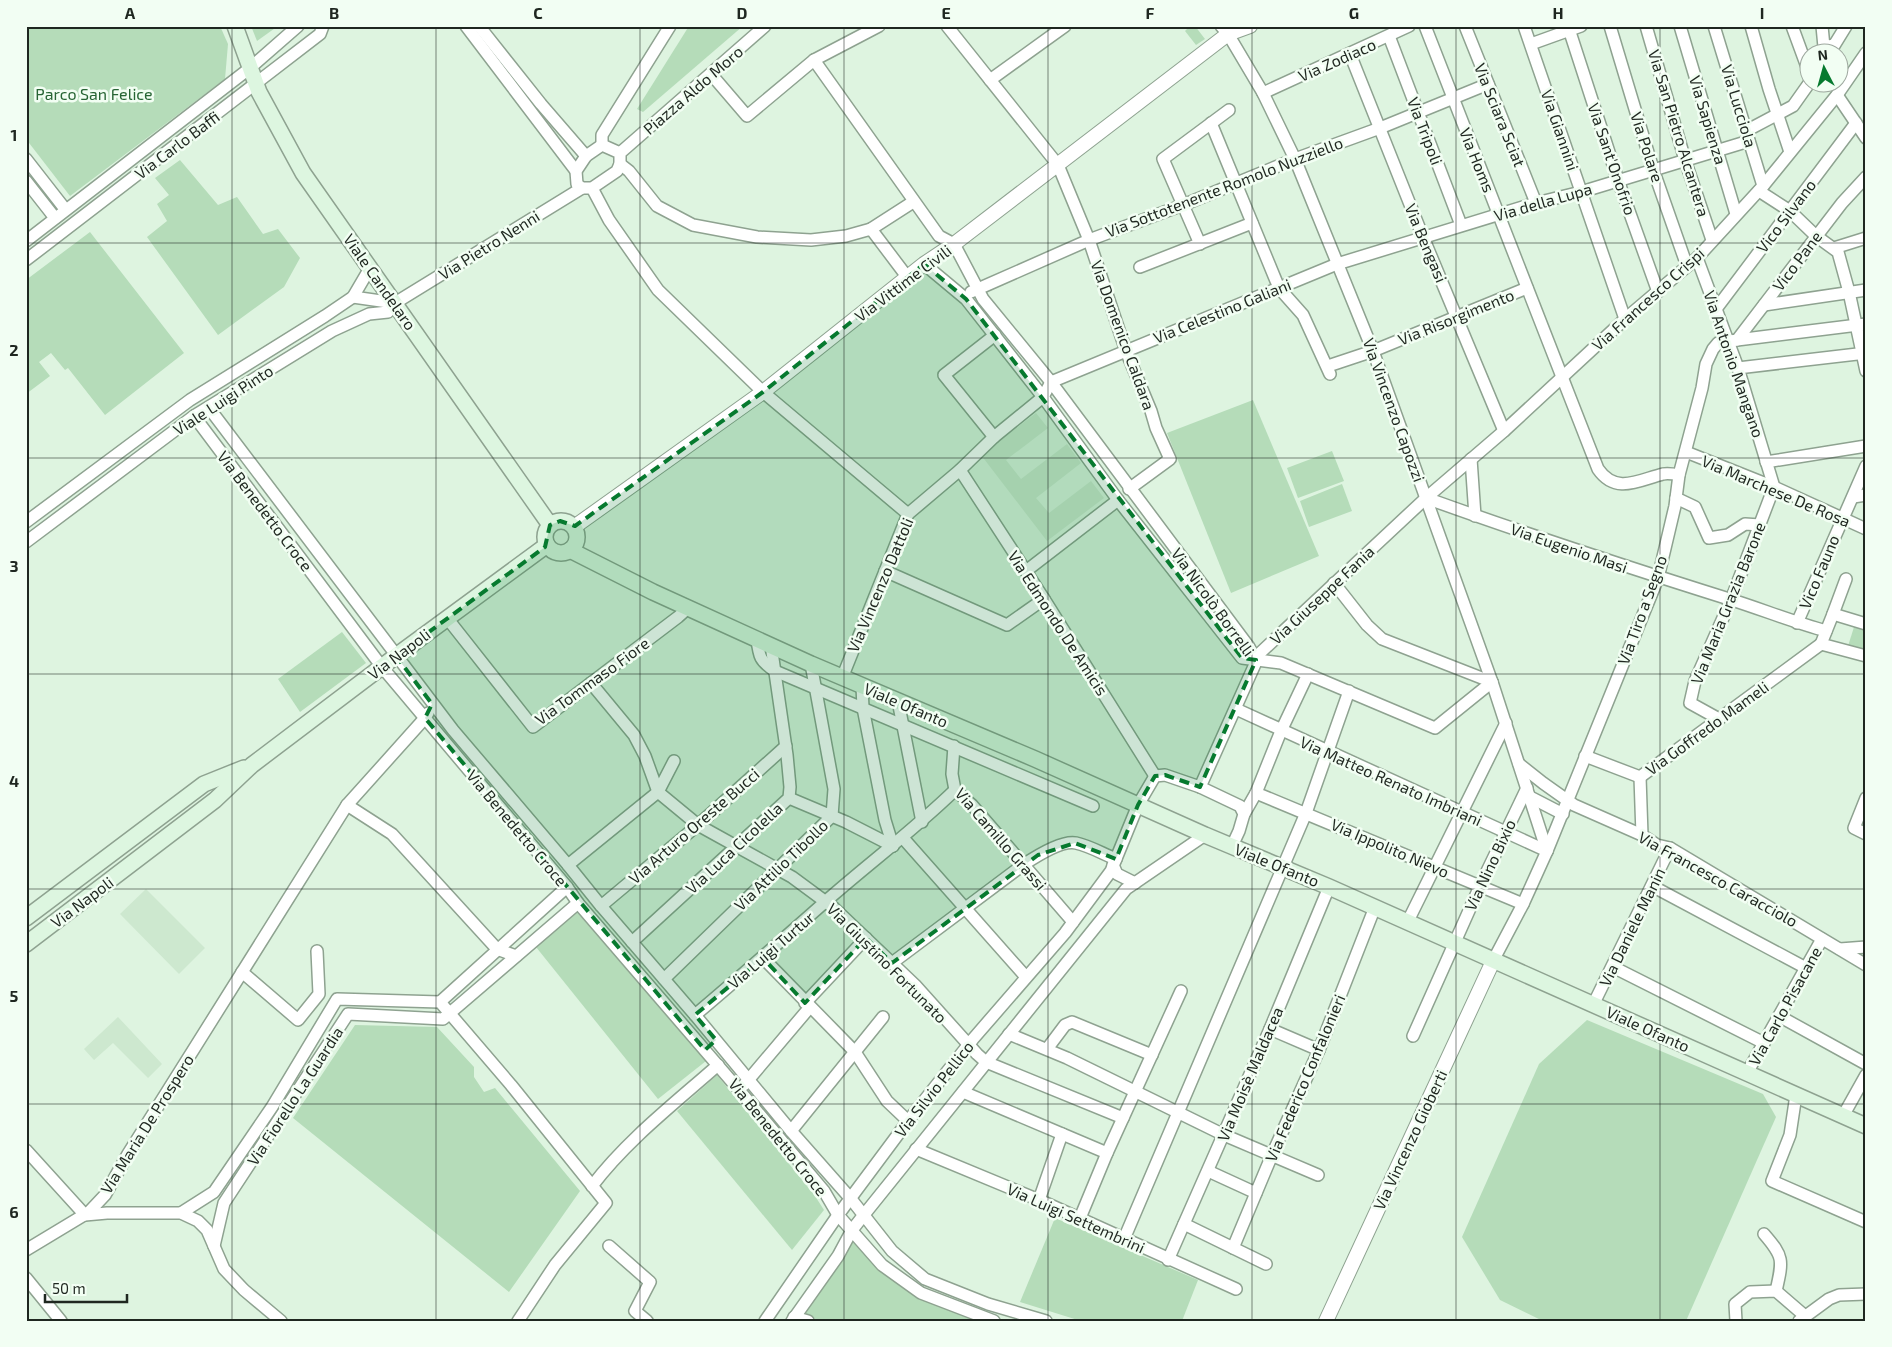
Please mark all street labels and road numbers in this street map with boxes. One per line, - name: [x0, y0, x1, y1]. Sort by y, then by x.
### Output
- street label: Via Zodiaco: [1295, 34, 1379, 85]
- street label: Piazza Aldo Moro: [639, 41, 746, 138]
- street label: Via San Pietro Alcantera: [1645, 47, 1714, 219]
- street label: Via Sciara Sciat: [1471, 60, 1530, 169]
- street label: Via Lucciola: [1718, 62, 1761, 150]
- street label: Via Sapienza: [1686, 73, 1731, 167]
- street label: Via Giannini: [1538, 87, 1583, 173]
- street label: Via Tripoli: [1404, 94, 1447, 167]
- street label: Via Sant'Onofrio: [1584, 100, 1641, 217]
- street label: Via Carlo Baffi: [131, 107, 223, 183]
- street label: Via Polare: [1627, 109, 1668, 184]
- street label: Via Homs: [1456, 125, 1499, 195]
- street label: Via Sottotenente Romolo Nuzziello: [1102, 132, 1345, 241]
- street label: Vico Silvano: [1752, 175, 1819, 256]
- street label: Via della Lupa: [1492, 178, 1594, 225]
- street label: Via Bengasi: [1401, 201, 1452, 285]
- street label: Via Pietro Nenni: [435, 206, 543, 283]
- street label: Vico Pane: [1768, 227, 1825, 294]
- street label: Viale Candelaro: [340, 230, 421, 334]
- street label: Via Vittime Civili: [851, 240, 955, 325]
- street label: Via Francesco Crispi: [1588, 243, 1708, 354]
- street label: Via Domenico Caldara: [1088, 257, 1159, 412]
- street label: Via Celestino Galiani: [1150, 274, 1293, 347]
- street label: Via Risorgimento: [1395, 285, 1517, 348]
- street label: Via Antonio Mangano: [1700, 288, 1769, 440]
- street label: Via Vincenzo Capozzi: [1360, 335, 1429, 484]
- street label: Viale Luigi Pinto: [169, 360, 276, 439]
- street label: Via Benedetto Croce: [214, 447, 317, 575]
- street label: Via Marchese De Rosa: [1699, 451, 1853, 530]
- street label: Via Vincenzo Dattoli: [843, 515, 917, 655]
- street label: Via Eugenio Masi: [1508, 519, 1630, 576]
- street label: Via Maria Grazia Barone: [1686, 519, 1769, 687]
- street label: Vico Fauno: [1794, 532, 1843, 612]
- street label: Via Giuseppe Fania: [1266, 541, 1378, 648]
- street label: Via Nicolò Borrelli: [1168, 544, 1259, 660]
- street label: Via Edmondo De Amicis: [1005, 547, 1112, 699]
- street label: Via Tiro a Segno: [1613, 553, 1670, 667]
- street label: Via Napoli: [364, 624, 434, 683]
- street label: Via Tommaso Fiore: [531, 633, 652, 728]
- street label: Via Goffredo Mameli: [1642, 677, 1772, 779]
- street label: Viale Ofanto: [861, 678, 951, 731]
- street label: Via Matteo Renato Imbriani: [1297, 732, 1485, 829]
- street label: Via Arturo Oreste Bucci: [625, 764, 763, 887]
- street label: Via Benedetto Croce: [463, 766, 572, 890]
- street label: Via Camillo Grassi: [952, 784, 1051, 894]
- street label: Via Luca Cicolella: [681, 798, 786, 897]
- street label: Via Ippolito Nievo: [1328, 814, 1452, 881]
- street label: Via Attilio Tibollo: [730, 815, 831, 914]
- street label: Via Nino Bixio: [1460, 816, 1519, 914]
- street label: Via Francesco Caracciolo: [1635, 827, 1801, 930]
- street label: Viale Ofanto: [1232, 839, 1322, 890]
- street label: Via Daniele Manin: [1595, 864, 1669, 989]
- street label: Via Napoli: [47, 872, 117, 931]
- street label: Via Giustino Fortunato: [823, 899, 951, 1027]
- street label: Via Luigi Turtur: [723, 906, 818, 992]
- street label: Via Carlo Pisacane: [1744, 943, 1825, 1068]
- street label: Via Federico Confalonieri: [1261, 991, 1348, 1164]
- street label: Viale Ofanto: [1603, 1002, 1693, 1055]
- street label: Via Moisè Maldacea: [1213, 1004, 1286, 1144]
- street label: Via Fiorello La Guardia: [243, 1023, 347, 1169]
- street label: Via Silvio Pellico: [890, 1037, 977, 1141]
- street label: Via Maria De Prospero: [96, 1051, 197, 1197]
- street label: Via Vincenzo Gioberti: [1369, 1067, 1450, 1213]
- street label: Via Benedetto Croce: [725, 1074, 832, 1199]
- street label: Via Luigi Settembrini: [1004, 1179, 1148, 1257]

